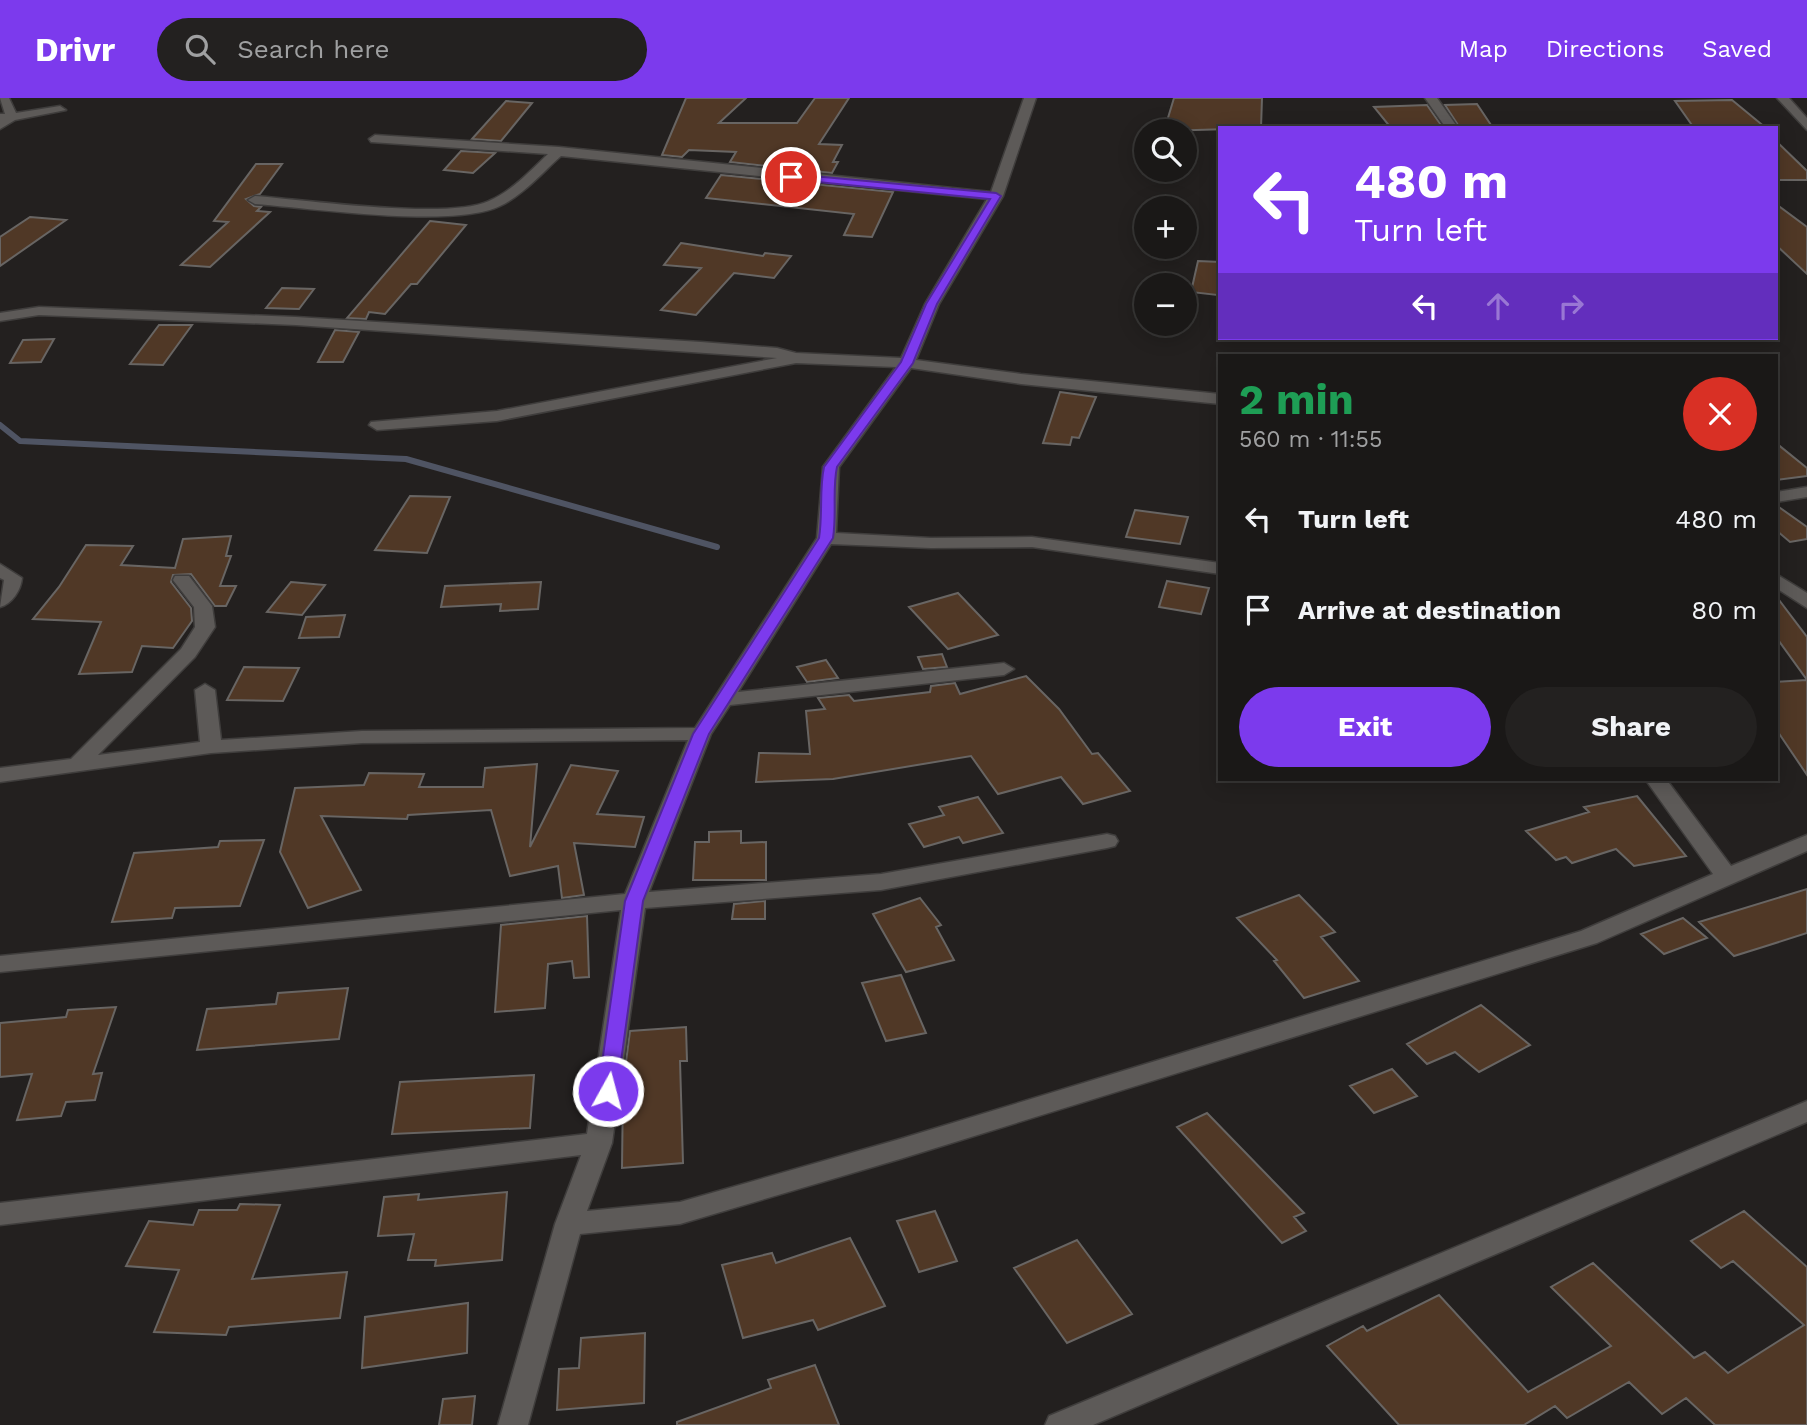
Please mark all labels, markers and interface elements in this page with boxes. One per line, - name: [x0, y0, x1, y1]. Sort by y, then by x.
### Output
- search box: [157, 18, 647, 81]
- text: Drivr: [35, 30, 115, 69]
- icon: search: [181, 30, 219, 68]
- text: Search here: [237, 34, 390, 64]
- text: Map: [1459, 35, 1508, 63]
- text: Directions: [1546, 35, 1664, 63]
- text: Saved: [1702, 35, 1772, 63]
- map controls: [1134, 119, 1197, 336]
- button: search: [1134, 119, 1197, 182]
- pin: [761, 147, 821, 207]
- text: 480 m: [1354, 152, 1508, 210]
- icon: left: [1239, 154, 1330, 245]
- icon: arrive: [772, 158, 810, 196]
- button: +: [1134, 196, 1197, 259]
- text: Turn left: [1354, 211, 1487, 249]
- button: −: [1134, 273, 1197, 336]
- icon: left: [1406, 287, 1444, 325]
- icon: ahead: [1479, 287, 1517, 325]
- icon: right: [1552, 287, 1590, 325]
- text: 2 min: [1239, 375, 1354, 424]
- button: close: [1683, 377, 1757, 451]
- text: 560 m · 11:55: [1239, 426, 1382, 453]
- icon: left: [1239, 500, 1277, 538]
- text: Turn left: [1298, 504, 1409, 534]
- text: 480 m: [1675, 504, 1757, 534]
- icon: arrive: [1239, 591, 1277, 629]
- text: Arrive at destination: [1298, 595, 1561, 625]
- text: 80 m: [1691, 595, 1757, 625]
- button: Exit: [1239, 687, 1491, 767]
- button: Share: [1505, 687, 1757, 767]
- position arrow: [571, 1054, 645, 1128]

